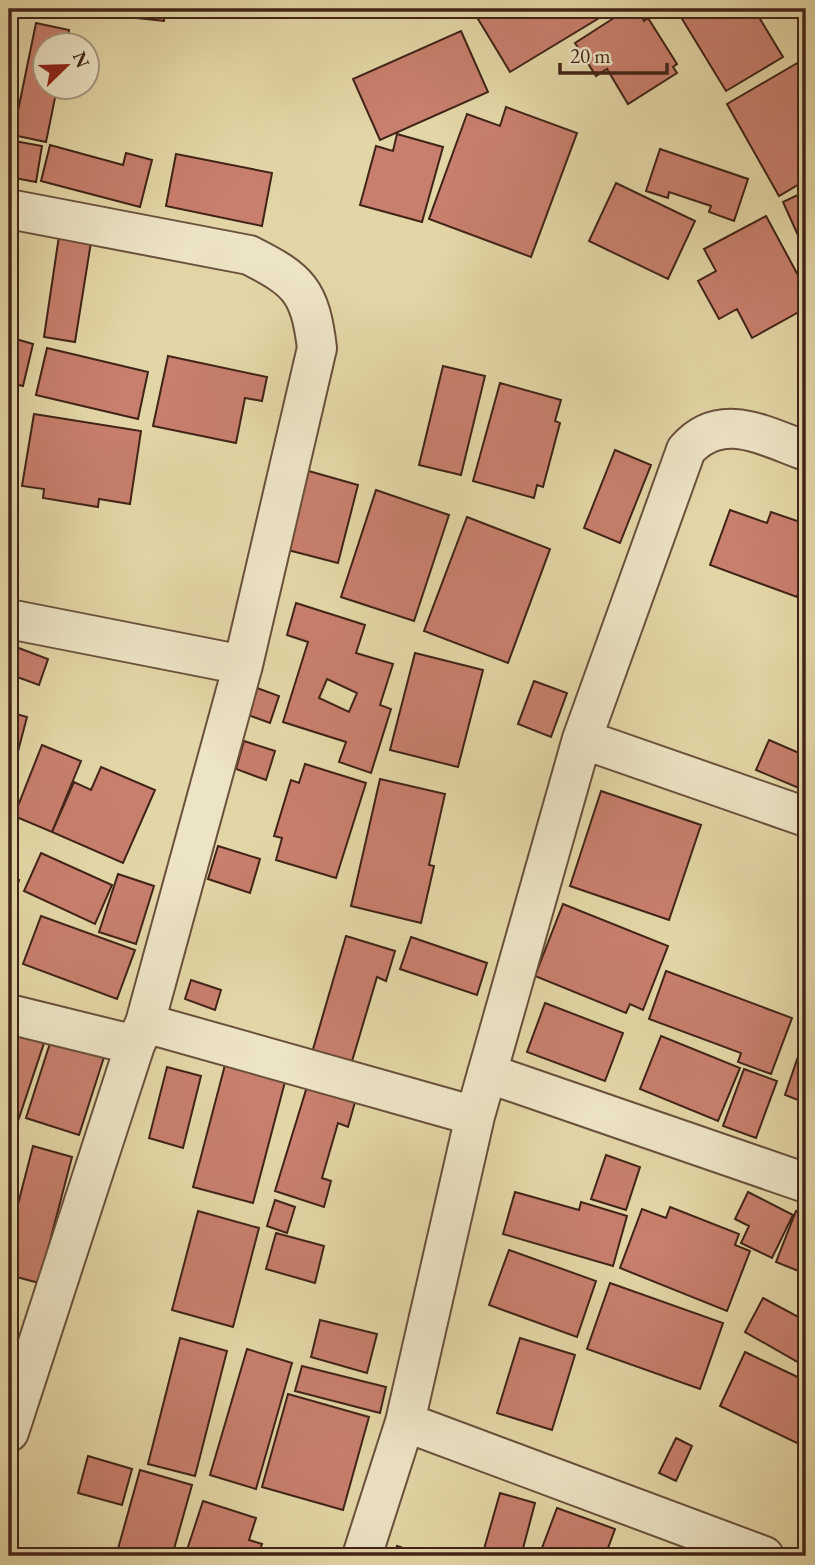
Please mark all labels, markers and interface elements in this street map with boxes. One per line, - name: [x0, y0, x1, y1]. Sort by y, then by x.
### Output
- north arrow: [32, 32, 102, 102]
- scale bar: [560, 32, 666, 76]
- text: 20 m: [570, 42, 611, 69]
- text: N: [67, 48, 96, 72]

